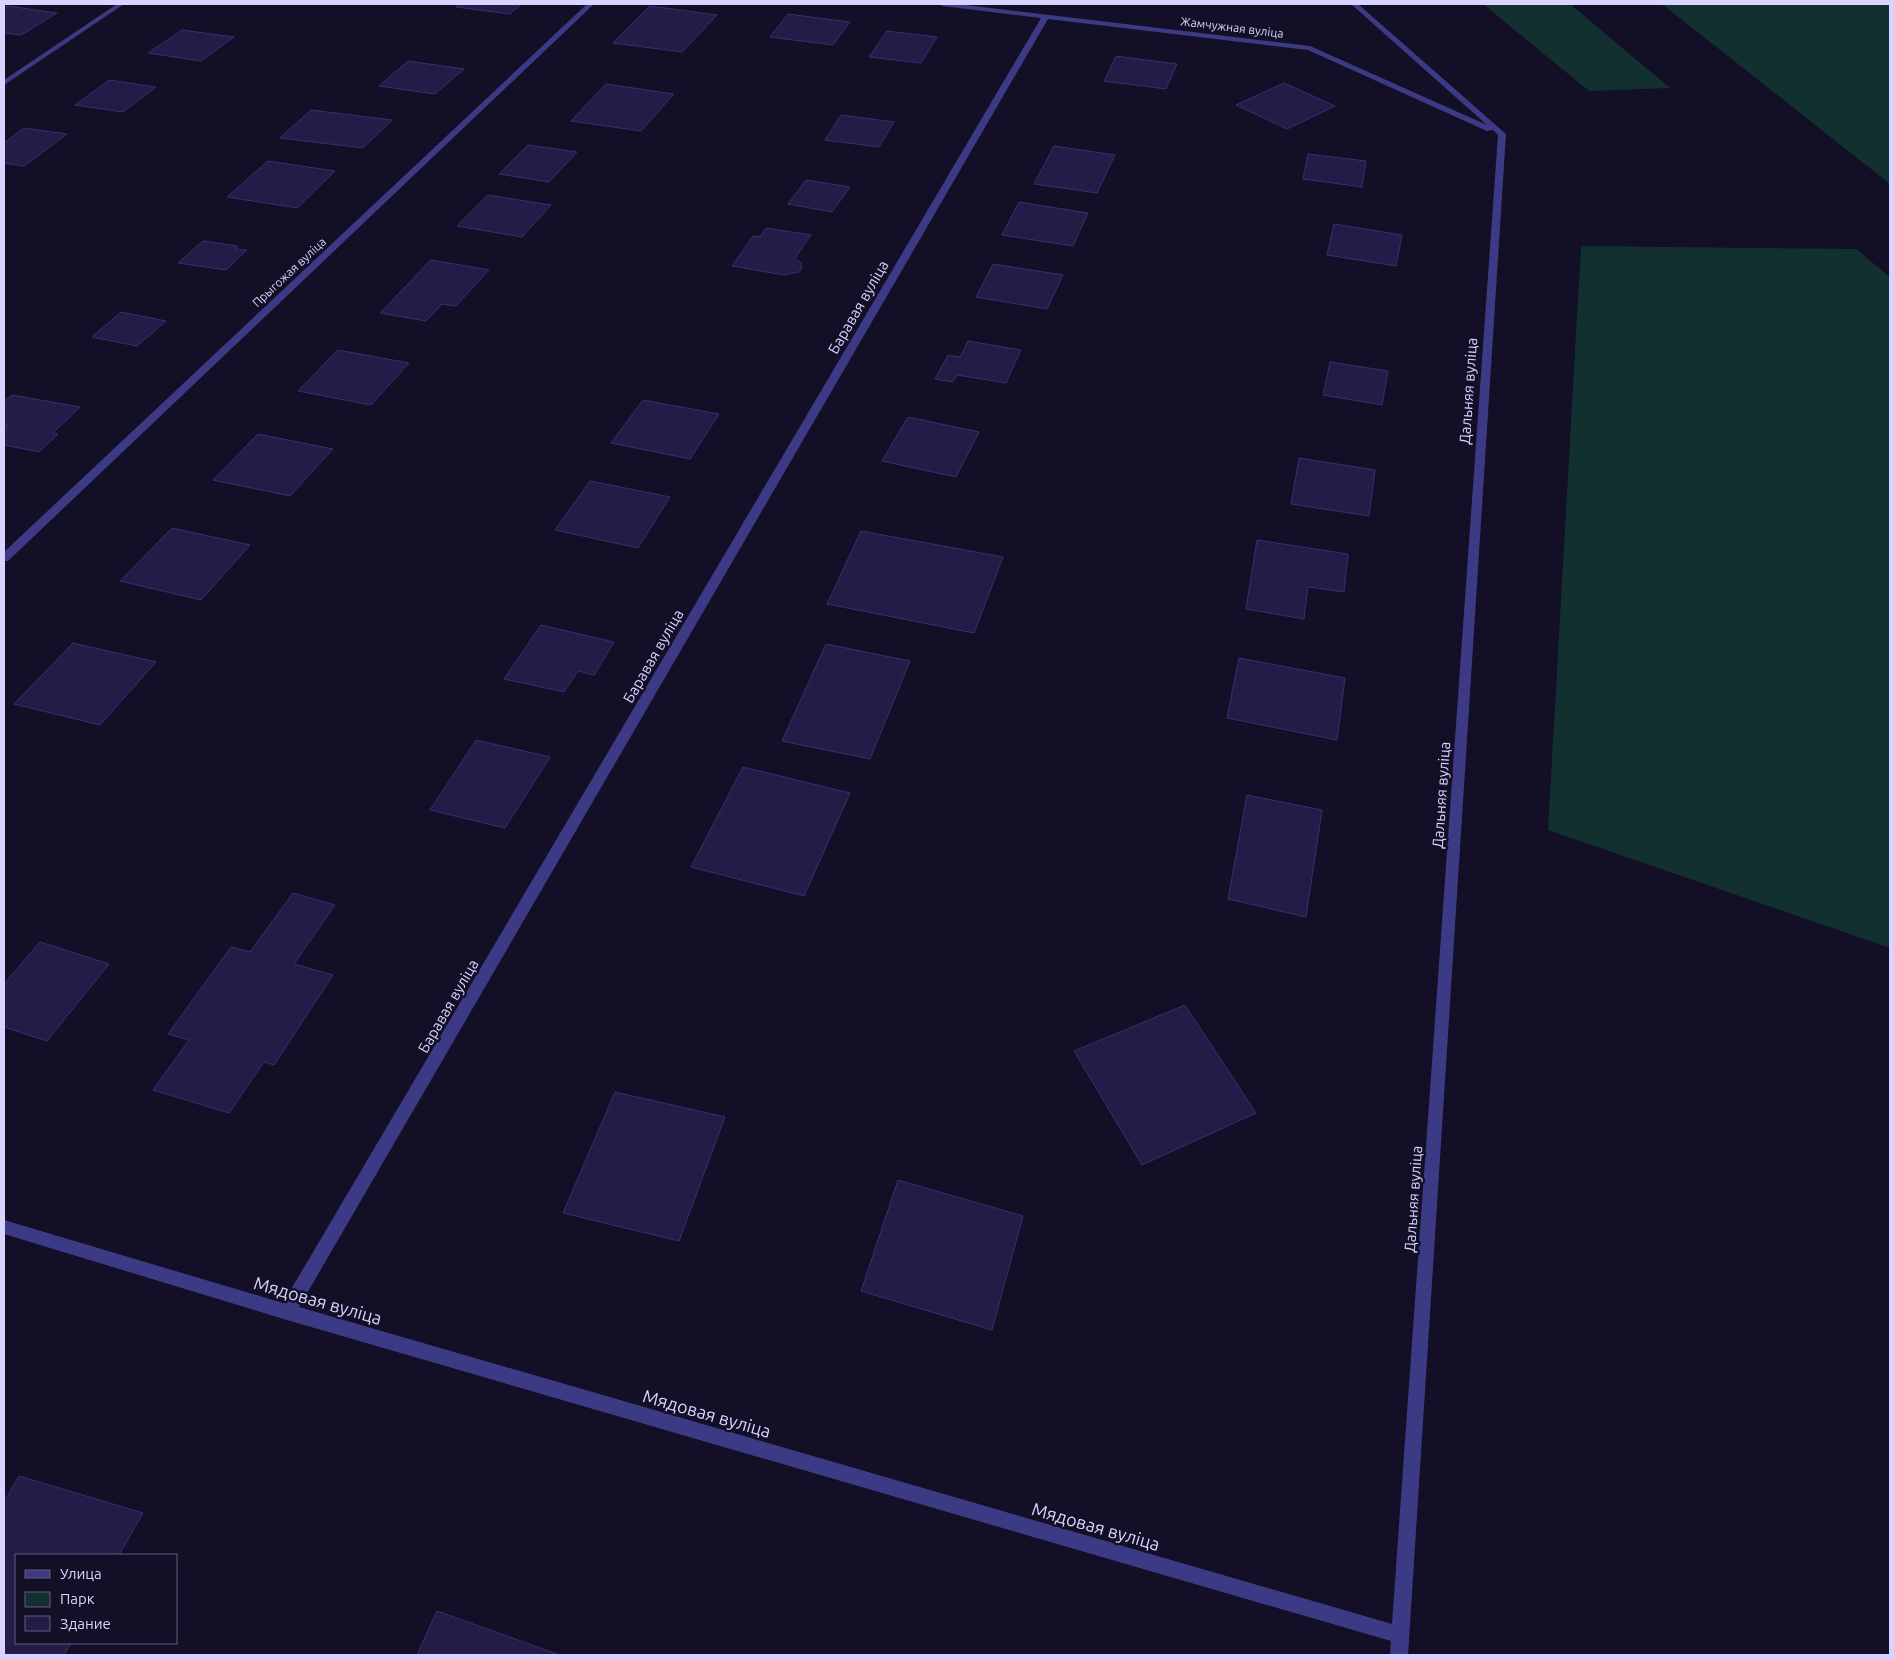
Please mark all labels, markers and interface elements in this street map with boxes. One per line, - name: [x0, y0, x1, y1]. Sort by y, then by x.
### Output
- street label: Жамчужная вуліца: [1180, 14, 1284, 40]
- street label: Прыгожая вуліца: [250, 235, 328, 309]
- street label: Баравая вуліца: [824, 257, 892, 357]
- street label: Дальняя вуліца: [1456, 337, 1480, 445]
- street label: Баравая вуліца: [619, 606, 687, 706]
- street label: Дальняя вуліца: [1429, 741, 1453, 849]
- street label: Баравая вуліца: [414, 956, 482, 1056]
- street label: Дальняя вуліца: [1401, 1145, 1425, 1253]
- street label: Мядовая вуліца: [252, 1272, 384, 1328]
- street label: Мядовая вуліца: [641, 1385, 773, 1441]
- street label: Мядовая вуліца: [1030, 1498, 1162, 1554]
- legend: [15, 1554, 178, 1644]
- text: Улица: [60, 1565, 102, 1582]
- text: Парк: [60, 1590, 95, 1607]
- text: Здание: [60, 1615, 111, 1632]

